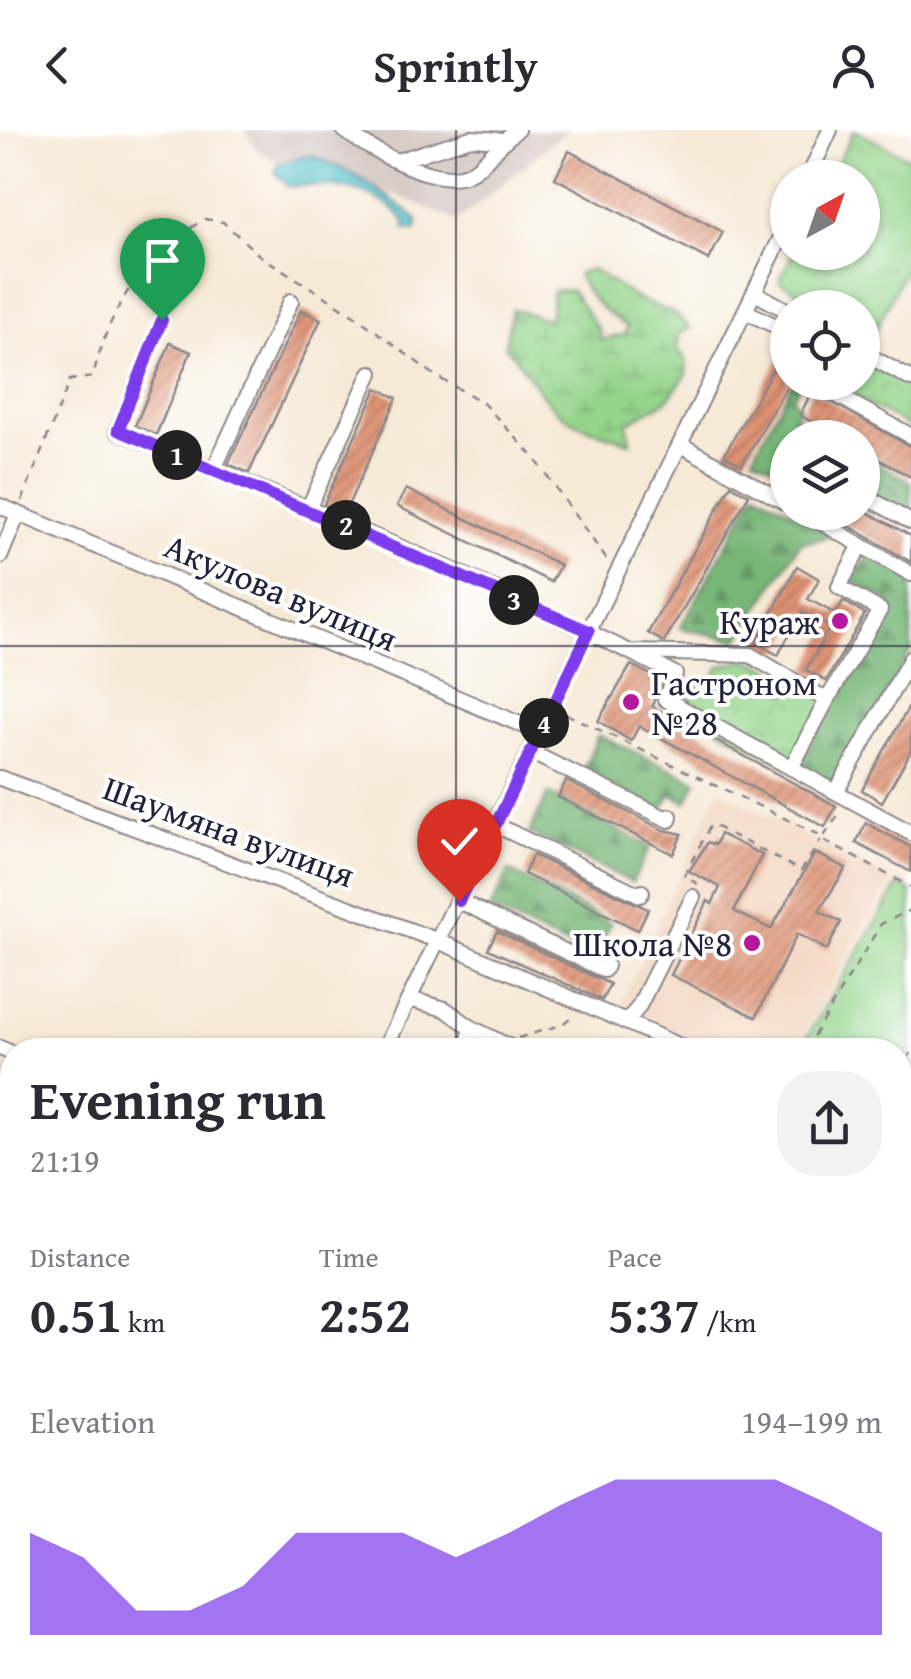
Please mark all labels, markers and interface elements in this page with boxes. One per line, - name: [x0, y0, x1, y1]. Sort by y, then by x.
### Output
- text: Sprintly: [373, 33, 538, 98]
- icon: back: [30, 38, 85, 93]
- icon: person: [826, 38, 881, 93]
- north arrow: [770, 160, 880, 270]
- map controls: [770, 160, 880, 530]
- pin: [120, 218, 205, 321]
- icon: arrive: [135, 233, 190, 288]
- button: locate: [770, 290, 880, 400]
- button: layers: [770, 420, 880, 530]
- pin: 1: [152, 430, 202, 480]
- text: 1: [170, 434, 184, 475]
- pin: 2: [321, 500, 371, 550]
- text: 2: [339, 504, 353, 545]
- street label: Акулова вулиця: [157, 520, 405, 664]
- pin: 3: [489, 575, 539, 625]
- text: 3: [507, 579, 521, 620]
- place label: Кураж: [719, 596, 820, 647]
- marker: Кураж: [829, 610, 851, 632]
- place label: Гастроном №28: [651, 657, 817, 748]
- marker: Гастроном №28: [620, 691, 642, 713]
- pin: 4: [519, 698, 569, 748]
- text: 4: [537, 702, 551, 743]
- street label: Шаумяна вулиця: [96, 762, 362, 900]
- pin: [417, 799, 502, 902]
- icon: check: [432, 814, 487, 869]
- place label: Школа №8: [573, 918, 732, 969]
- marker: Школа №8: [741, 932, 763, 954]
- text: Evening run: [30, 1059, 326, 1139]
- button: share: [777, 1071, 882, 1176]
- text: 21:19: [30, 1137, 99, 1184]
- text: Distance: [30, 1236, 130, 1277]
- text: Time: [319, 1236, 379, 1277]
- text: Pace: [608, 1236, 662, 1277]
- text: 0.51: [30, 1277, 122, 1350]
- text: 2:52: [319, 1277, 411, 1350]
- text: 5:37: [608, 1277, 700, 1350]
- text: km: [122, 1301, 165, 1342]
- text: /km: [700, 1301, 756, 1342]
- text: Elevation: [30, 1398, 155, 1445]
- text: 194–199 m: [741, 1398, 882, 1445]

